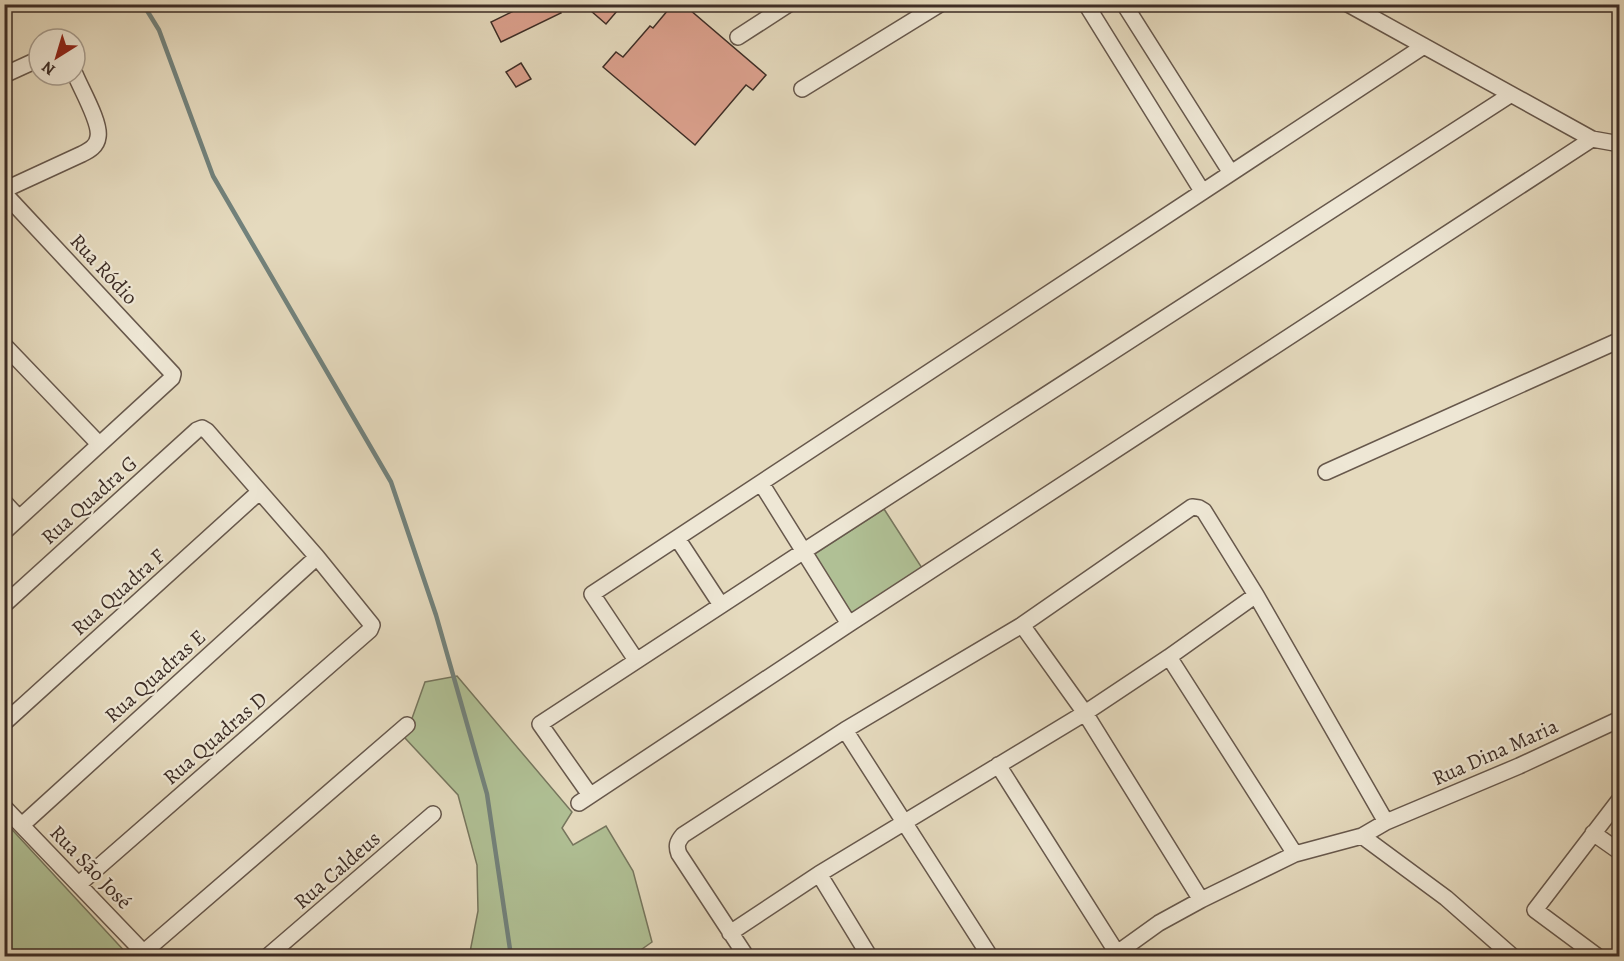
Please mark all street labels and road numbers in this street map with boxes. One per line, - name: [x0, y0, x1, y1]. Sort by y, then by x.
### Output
- street label: Rua Ródio: [64, 227, 144, 311]
- street label: Rua Quadra G: [35, 449, 143, 551]
- street label: Rua Quadra F: [65, 542, 171, 642]
- street label: Rua Quadras E: [98, 623, 212, 729]
- street label: Rua Quadras D: [157, 685, 273, 791]
- street label: Rua Dina Maria: [1428, 712, 1562, 792]
- street label: Rua São José: [44, 819, 138, 915]
- street label: Rua Caldeus: [288, 825, 386, 915]

